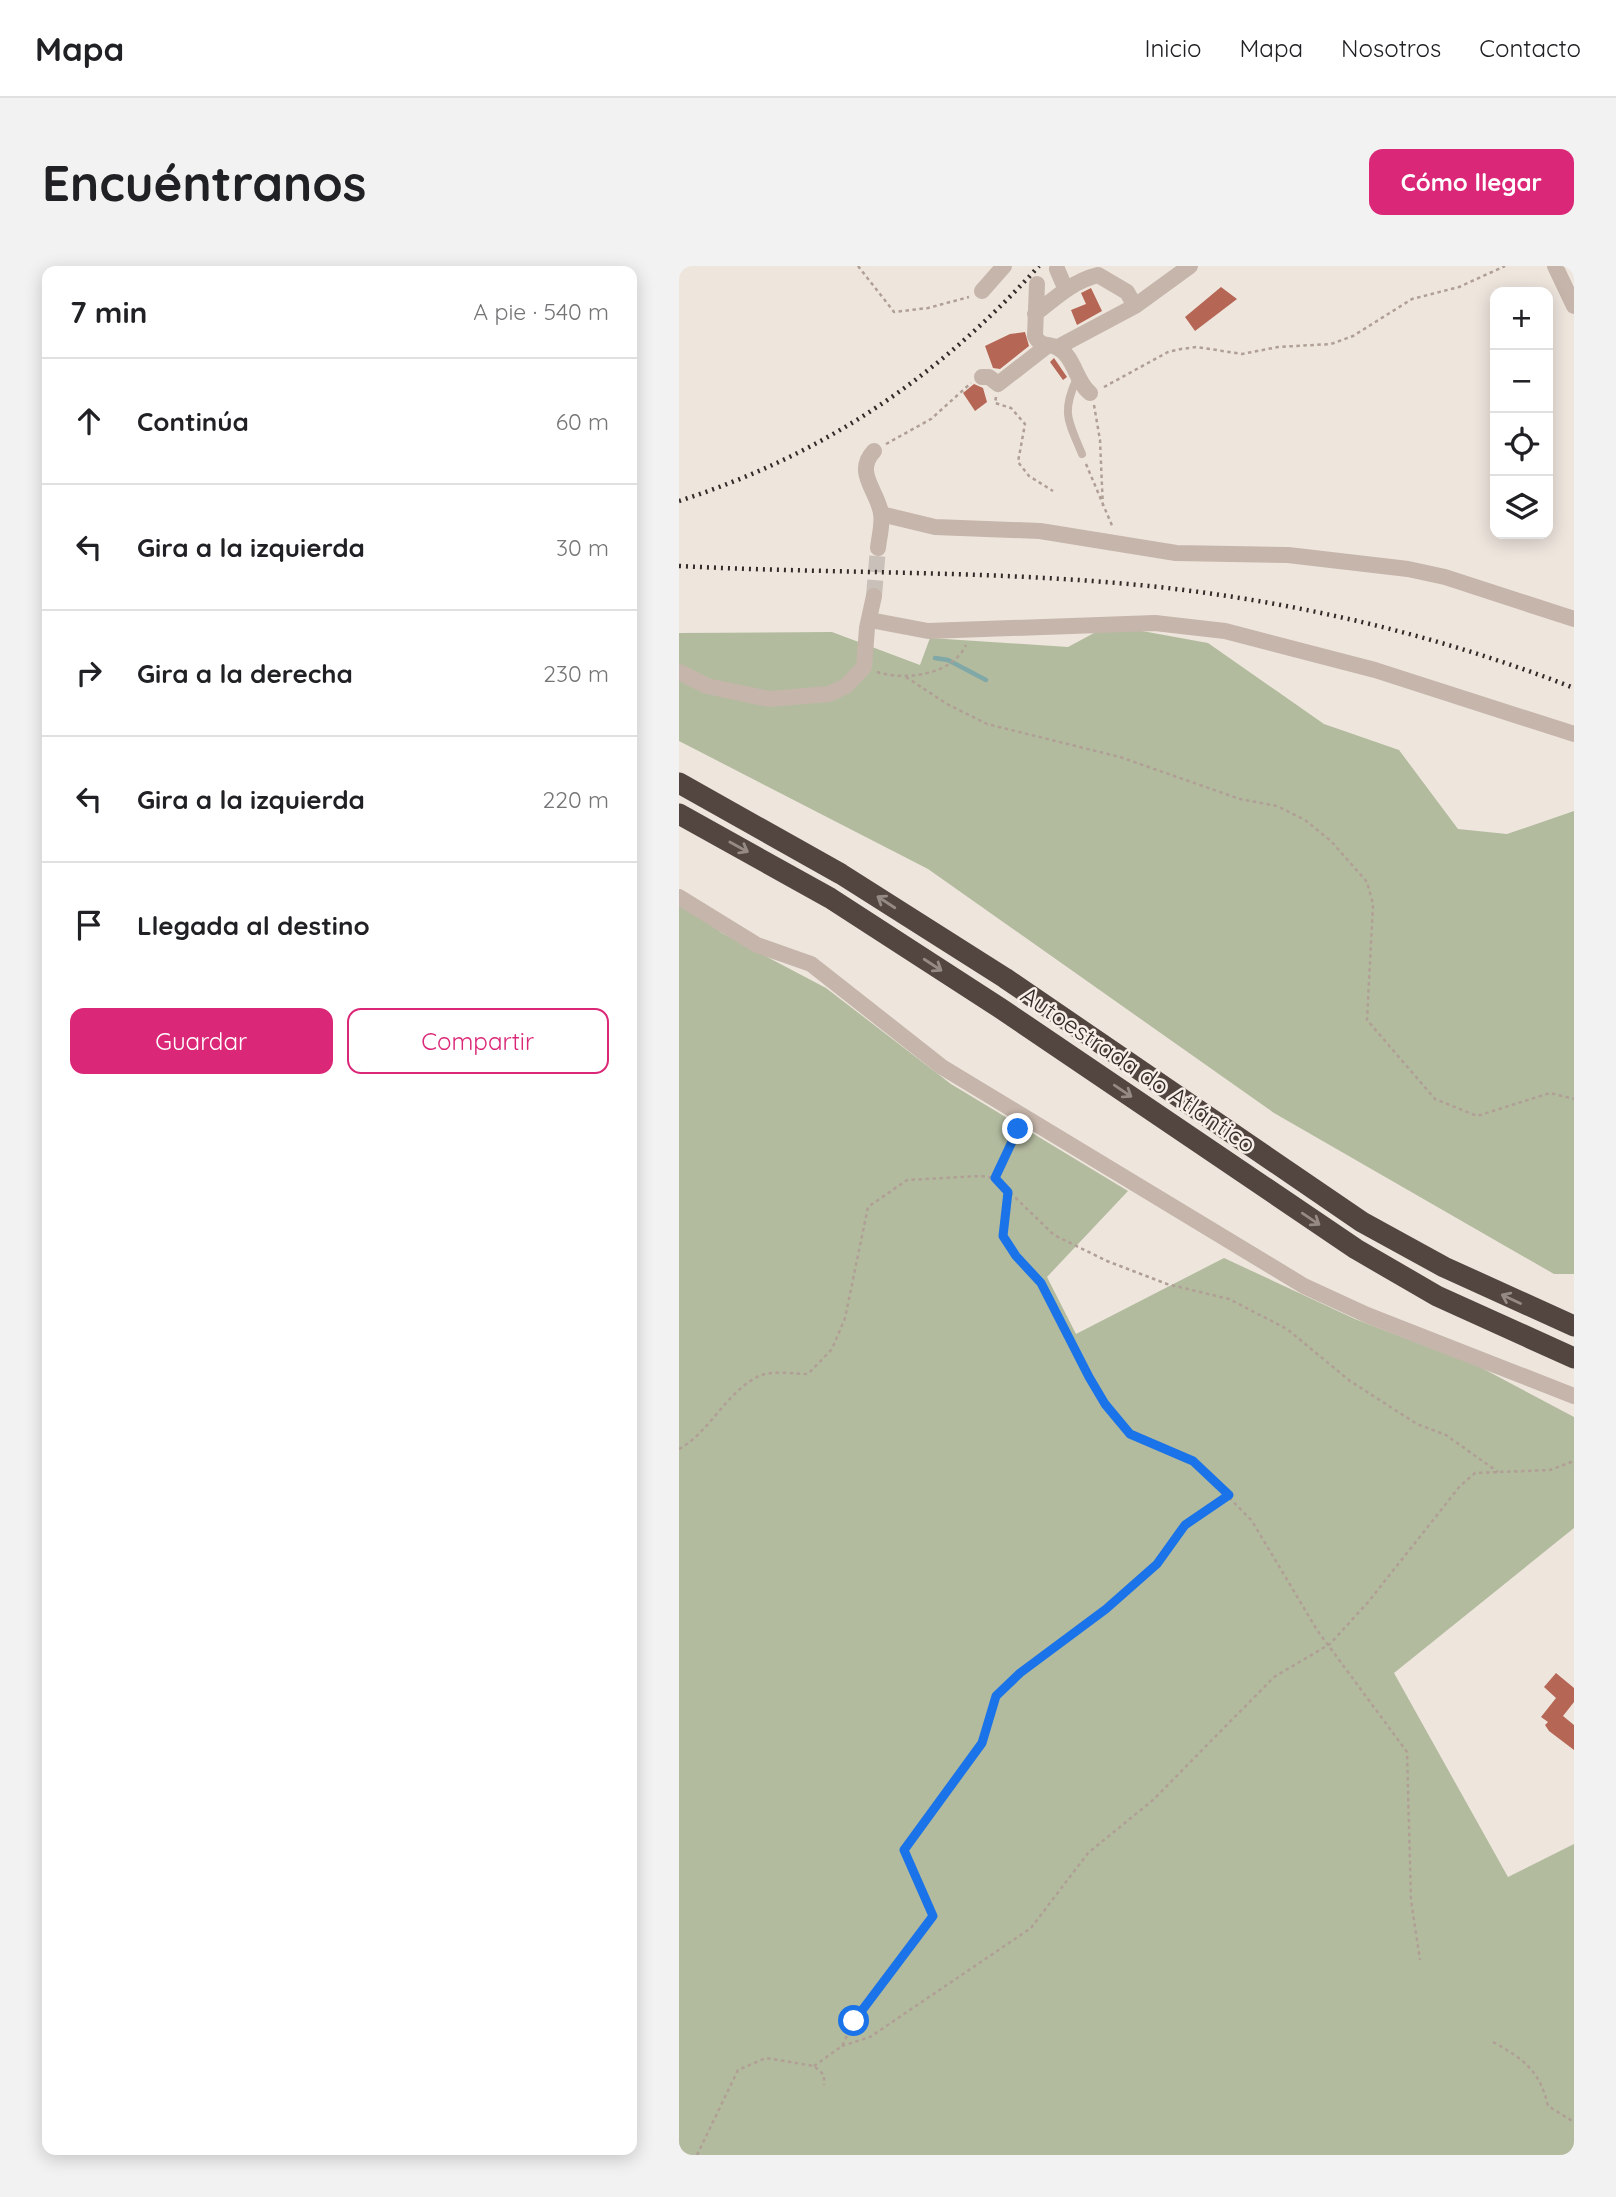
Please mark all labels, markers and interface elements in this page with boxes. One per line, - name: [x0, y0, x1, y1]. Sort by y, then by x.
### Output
- text: Mapa: [35, 28, 124, 69]
- text: Inicio: [1144, 33, 1202, 63]
- text: Mapa: [1240, 33, 1303, 63]
- text: Nosotros: [1341, 33, 1441, 63]
- text: Contacto: [1479, 33, 1581, 63]
- button: Cómo llegar: [1369, 149, 1574, 215]
- text: Encuéntranos: [42, 152, 366, 213]
- map controls: [1490, 287, 1553, 539]
- button: +: [1490, 287, 1553, 350]
- text: 7 min: [70, 293, 148, 331]
- text: A pie · 540 m: [473, 297, 609, 326]
- button: −: [1490, 350, 1553, 413]
- icon: ahead: [70, 402, 108, 440]
- text: Continúa: [137, 405, 249, 438]
- text: 60 m: [556, 407, 609, 436]
- button: locate: [1490, 413, 1553, 476]
- button: layers: [1490, 476, 1553, 539]
- icon: left: [70, 528, 108, 566]
- text: Gira a la izquierda: [137, 531, 365, 564]
- text: 30 m: [556, 533, 609, 562]
- icon: right: [70, 654, 108, 692]
- text: Gira a la derecha: [137, 657, 353, 690]
- text: 230 m: [543, 659, 609, 688]
- icon: left: [70, 780, 108, 818]
- text: Gira a la izquierda: [137, 783, 365, 816]
- text: 220 m: [543, 785, 609, 814]
- one-way arrow: [728, 841, 748, 855]
- one-way arrow: [876, 895, 896, 909]
- icon: arrive: [70, 906, 108, 944]
- text: Llegada al destino: [137, 909, 370, 942]
- one-way arrow: [923, 958, 943, 972]
- street label: Autoestrada do Atlántico: [1015, 979, 1262, 1159]
- button: Guardar: [70, 1008, 333, 1074]
- button: Compartir: [347, 1008, 609, 1074]
- one-way arrow: [1112, 1084, 1132, 1098]
- route end: [1002, 1113, 1033, 1144]
- one-way arrow: [1301, 1211, 1320, 1226]
- one-way arrow: [1501, 1292, 1522, 1306]
- route start: [838, 2005, 869, 2036]

